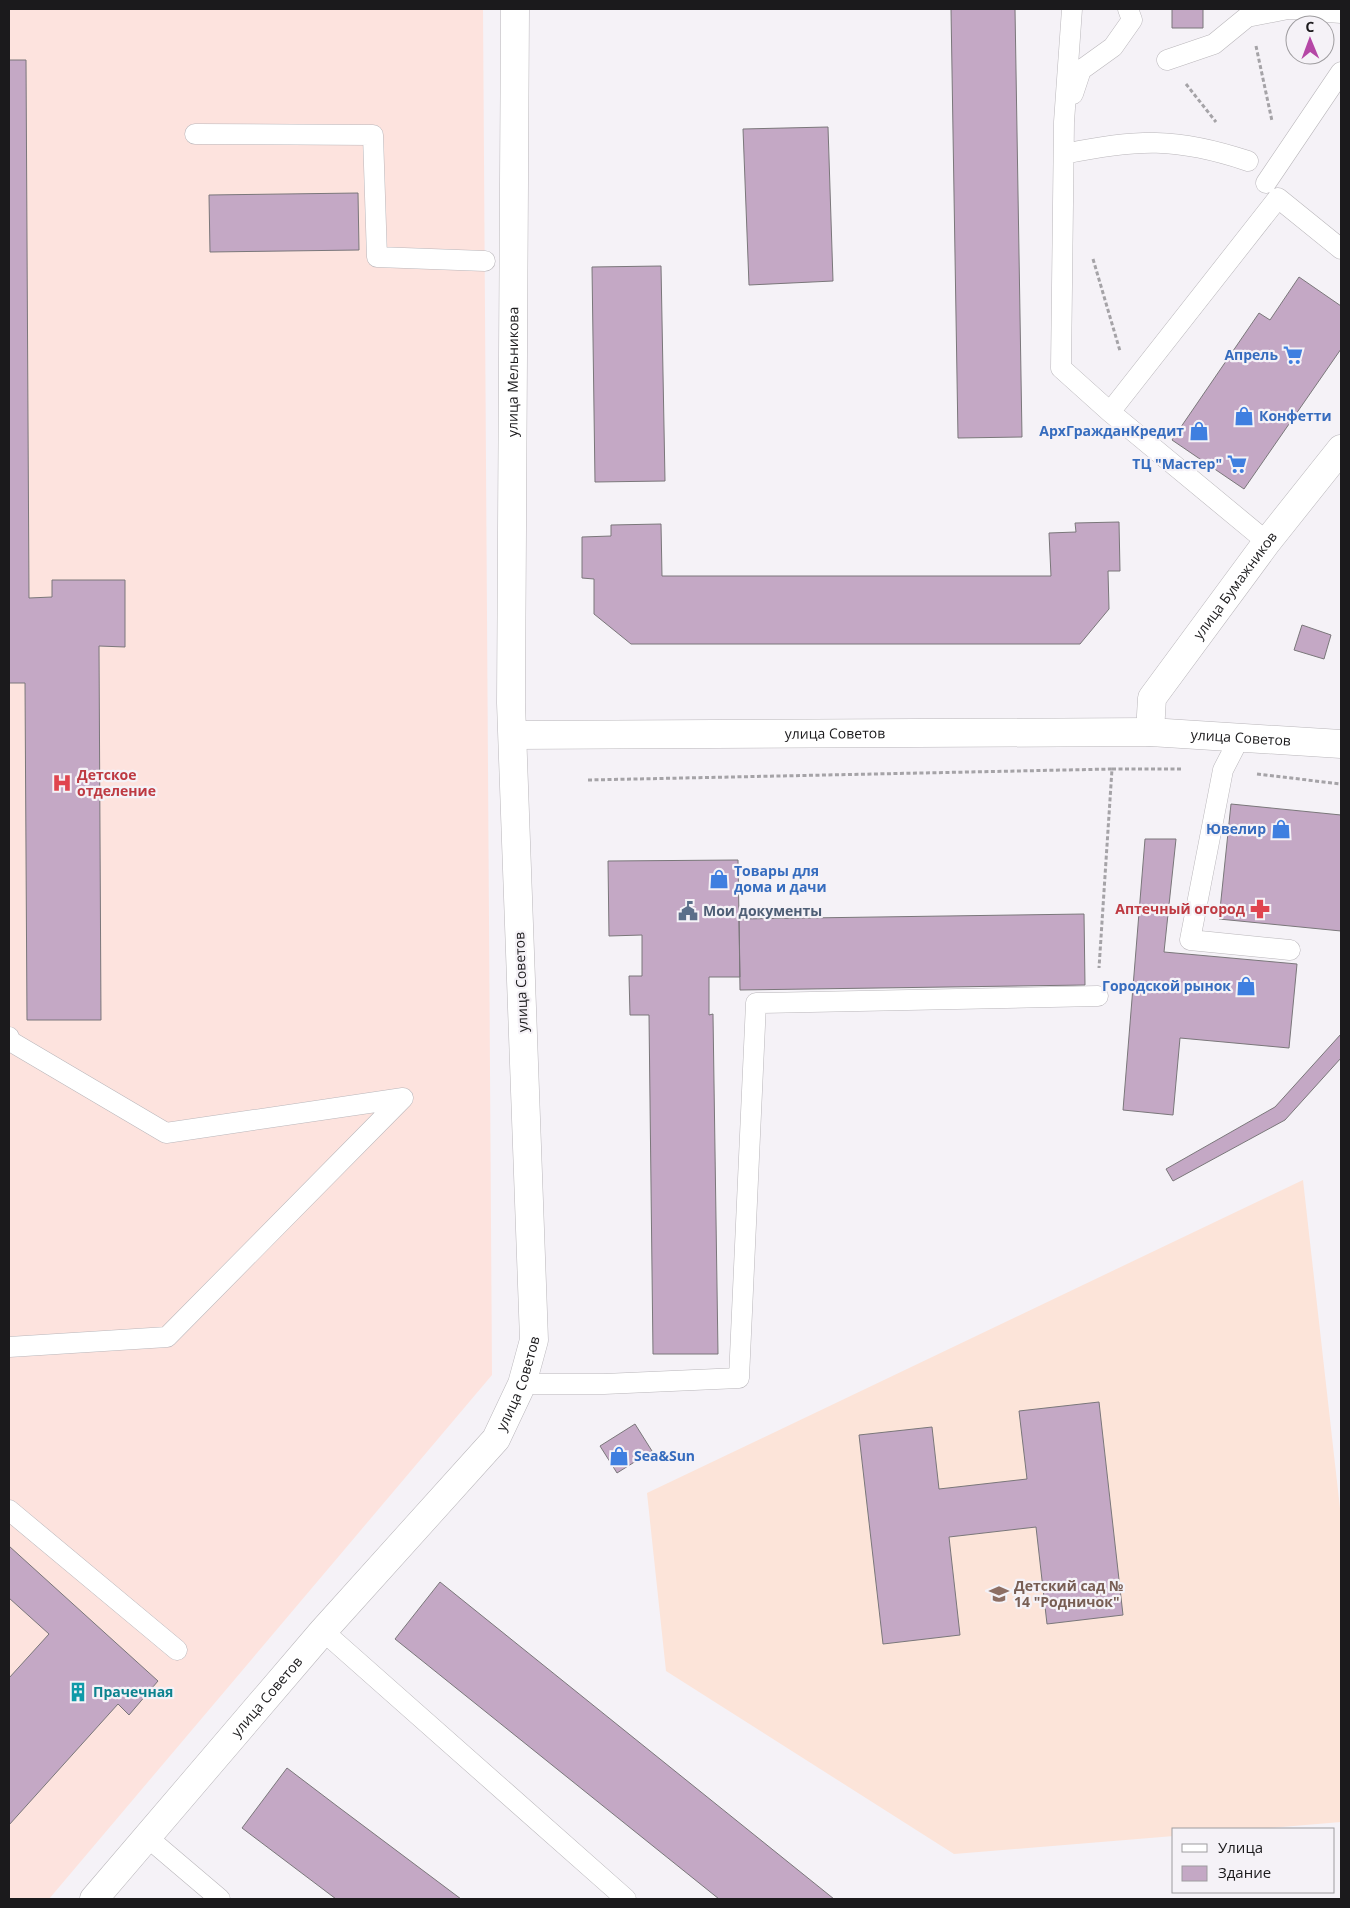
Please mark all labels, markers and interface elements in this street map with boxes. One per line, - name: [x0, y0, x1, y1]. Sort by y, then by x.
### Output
- north arrow: [1285, 15, 1335, 65]
- text: С: [1305, 17, 1314, 36]
- street label: улица Мельникова: [503, 307, 522, 437]
- supermarket icon: Апрель: [1282, 344, 1304, 366]
- place label: Апрель: [1224, 345, 1278, 364]
- shop icon: Конфетти: [1233, 405, 1255, 427]
- place label: Конфетти: [1259, 406, 1332, 425]
- shop icon: АрхГражданКредит: [1188, 420, 1210, 442]
- place label: АрхГражданКредит: [1039, 421, 1184, 440]
- supermarket icon: ТЦ "Мастер": [1226, 453, 1248, 475]
- place label: ТЦ "Мастер": [1132, 454, 1222, 473]
- street label: улица Бумажников: [1189, 527, 1281, 643]
- street label: улица Советов: [785, 723, 885, 743]
- street label: улица Советов: [1190, 725, 1292, 750]
- place label: Детское отделение: [77, 765, 156, 800]
- hospital icon: Детское отделение: [51, 772, 73, 794]
- shop icon: Ювелир: [1270, 818, 1292, 840]
- place label: Ювелир: [1206, 819, 1266, 838]
- place label: Товары для дома и дачи: [734, 861, 827, 896]
- shop icon: Товары для дома и дачи: [708, 868, 730, 890]
- pharmacy icon: Аптечный огород: [1249, 898, 1271, 920]
- place label: Аптечный огород: [1115, 899, 1246, 918]
- public building icon: Мои документы: [677, 900, 699, 922]
- place label: Мои документы: [703, 901, 822, 920]
- street label: улица Советов: [509, 932, 532, 1032]
- shop icon: Городской рынок: [1235, 975, 1257, 997]
- place label: Городской рынок: [1102, 976, 1231, 995]
- street label: улица Советов: [491, 1334, 544, 1434]
- shop icon: Sea&Sun: [608, 1445, 630, 1467]
- place label: Sea&Sun: [634, 1446, 695, 1465]
- place label: Детский сад № 14 "Родничок": [1014, 1576, 1123, 1611]
- school or university icon: Детский сад № 14 "Родничок": [988, 1583, 1010, 1605]
- street label: улица Советов: [227, 1652, 306, 1741]
- building icon: Прачечная: [67, 1681, 89, 1703]
- place label: Прачечная: [93, 1682, 173, 1701]
- legend: [1172, 1828, 1335, 1893]
- text: Улица: [1218, 1837, 1263, 1857]
- text: Здание: [1218, 1862, 1271, 1882]

